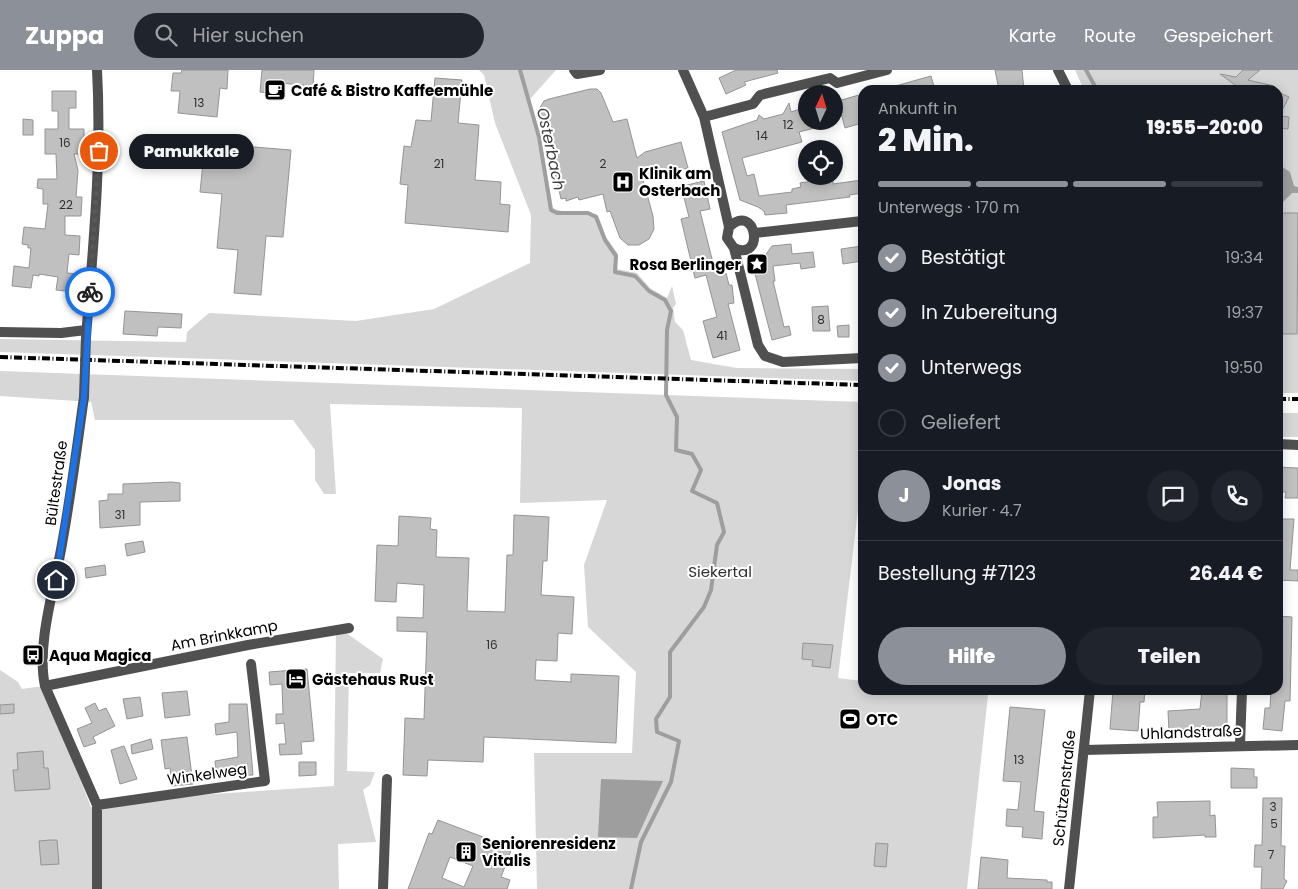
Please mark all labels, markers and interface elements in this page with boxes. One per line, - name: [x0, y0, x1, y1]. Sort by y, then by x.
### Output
- search box: [134, 13, 484, 58]
- text: Zuppa: [25, 19, 104, 52]
- icon: search: [152, 21, 180, 49]
- text: Hier suchen: [192, 22, 304, 49]
- text: Karte: [1009, 23, 1056, 48]
- text: Route: [1084, 23, 1136, 48]
- text: Gespeichert: [1164, 23, 1273, 48]
- cafe icon: Café & Bistro Kaffeemühle: [263, 78, 287, 102]
- place label: Café & Bistro Kaffeemühle: [291, 80, 493, 101]
- north arrow: [798, 85, 842, 130]
- map controls: [798, 85, 843, 185]
- house number: 13: [194, 94, 204, 111]
- text: Ankunft in: [878, 97, 957, 120]
- water label: Osterbach: [531, 105, 571, 193]
- text: 19:55–20:00: [1146, 114, 1263, 141]
- house number: 12: [783, 116, 793, 133]
- text: 2 Min.: [878, 117, 974, 162]
- house number: 14: [756, 127, 768, 144]
- pin: [78, 130, 120, 172]
- house number: 16: [59, 134, 71, 151]
- callout: Pamukkale: [129, 134, 254, 168]
- icon: bag: [85, 137, 113, 165]
- text: Pamukkale: [144, 140, 239, 163]
- button: locate: [798, 140, 843, 185]
- house number: 21: [434, 155, 444, 172]
- house number: 2: [600, 155, 607, 172]
- place label: Klinik am Osterbach: [639, 163, 720, 201]
- hospital icon: Klinik am Osterbach: [611, 170, 635, 194]
- house number: 22: [59, 196, 73, 213]
- text: Unterwegs · 170 m: [878, 196, 1020, 219]
- icon: check: [878, 244, 906, 272]
- text: Bestätigt: [921, 244, 1005, 271]
- text: 19:34: [1225, 246, 1263, 269]
- place icon: Rosa Berlinger: [745, 252, 769, 276]
- place label: Rosa Berlinger: [630, 254, 742, 275]
- courier: [65, 267, 115, 317]
- icon: bike: [76, 278, 104, 306]
- icon: check: [878, 299, 906, 327]
- text: In Zubereitung: [921, 299, 1058, 326]
- text: 19:37: [1226, 301, 1263, 324]
- house number: 8: [817, 311, 825, 328]
- house number: 41: [716, 327, 728, 344]
- icon: check: [878, 354, 906, 382]
- text: Unterwegs: [921, 354, 1022, 381]
- text: 19:50: [1224, 356, 1263, 379]
- text: Geliefert: [921, 409, 1001, 436]
- street label: Bültestraße: [40, 439, 72, 527]
- text: Jonas: [942, 470, 1001, 497]
- button: chat: [1147, 470, 1199, 522]
- button: phone: [1211, 470, 1263, 522]
- text: J: [899, 482, 909, 509]
- text: Kurier · 4.7: [942, 499, 1022, 522]
- house number: 31: [115, 506, 125, 523]
- pin: [35, 559, 77, 601]
- text: Bestellung #7123: [878, 560, 1036, 587]
- text: 26.44 €: [1190, 560, 1263, 587]
- park label: Siekertal: [688, 561, 752, 582]
- icon: home: [42, 566, 70, 594]
- street label: Am Brinkkamp: [169, 614, 279, 656]
- button: Hilfe: [878, 627, 1066, 685]
- button: Teilen: [1076, 627, 1263, 685]
- house number: 16: [486, 636, 498, 653]
- bus stop icon: Aqua Magica: [21, 643, 45, 667]
- place label: Aqua Magica: [49, 645, 152, 666]
- hotel icon: Gästehaus Rust: [284, 667, 308, 691]
- place label: Gästehaus Rust: [312, 669, 434, 690]
- sports icon: OTC: [838, 707, 862, 731]
- place label: OTC: [866, 709, 898, 730]
- street label: Uhlandstraße: [1140, 720, 1242, 744]
- street label: Schützenstraße: [1047, 729, 1081, 847]
- house number: 13: [1014, 751, 1024, 768]
- street label: Winkelweg: [166, 758, 248, 790]
- house number: 3: [1269, 798, 1277, 815]
- house number: 5: [1270, 815, 1278, 832]
- place label: Seniorenresidenz Vitalis: [482, 833, 616, 871]
- building icon: Seniorenresidenz Vitalis: [454, 840, 478, 864]
- house number: 7: [1268, 846, 1275, 863]

